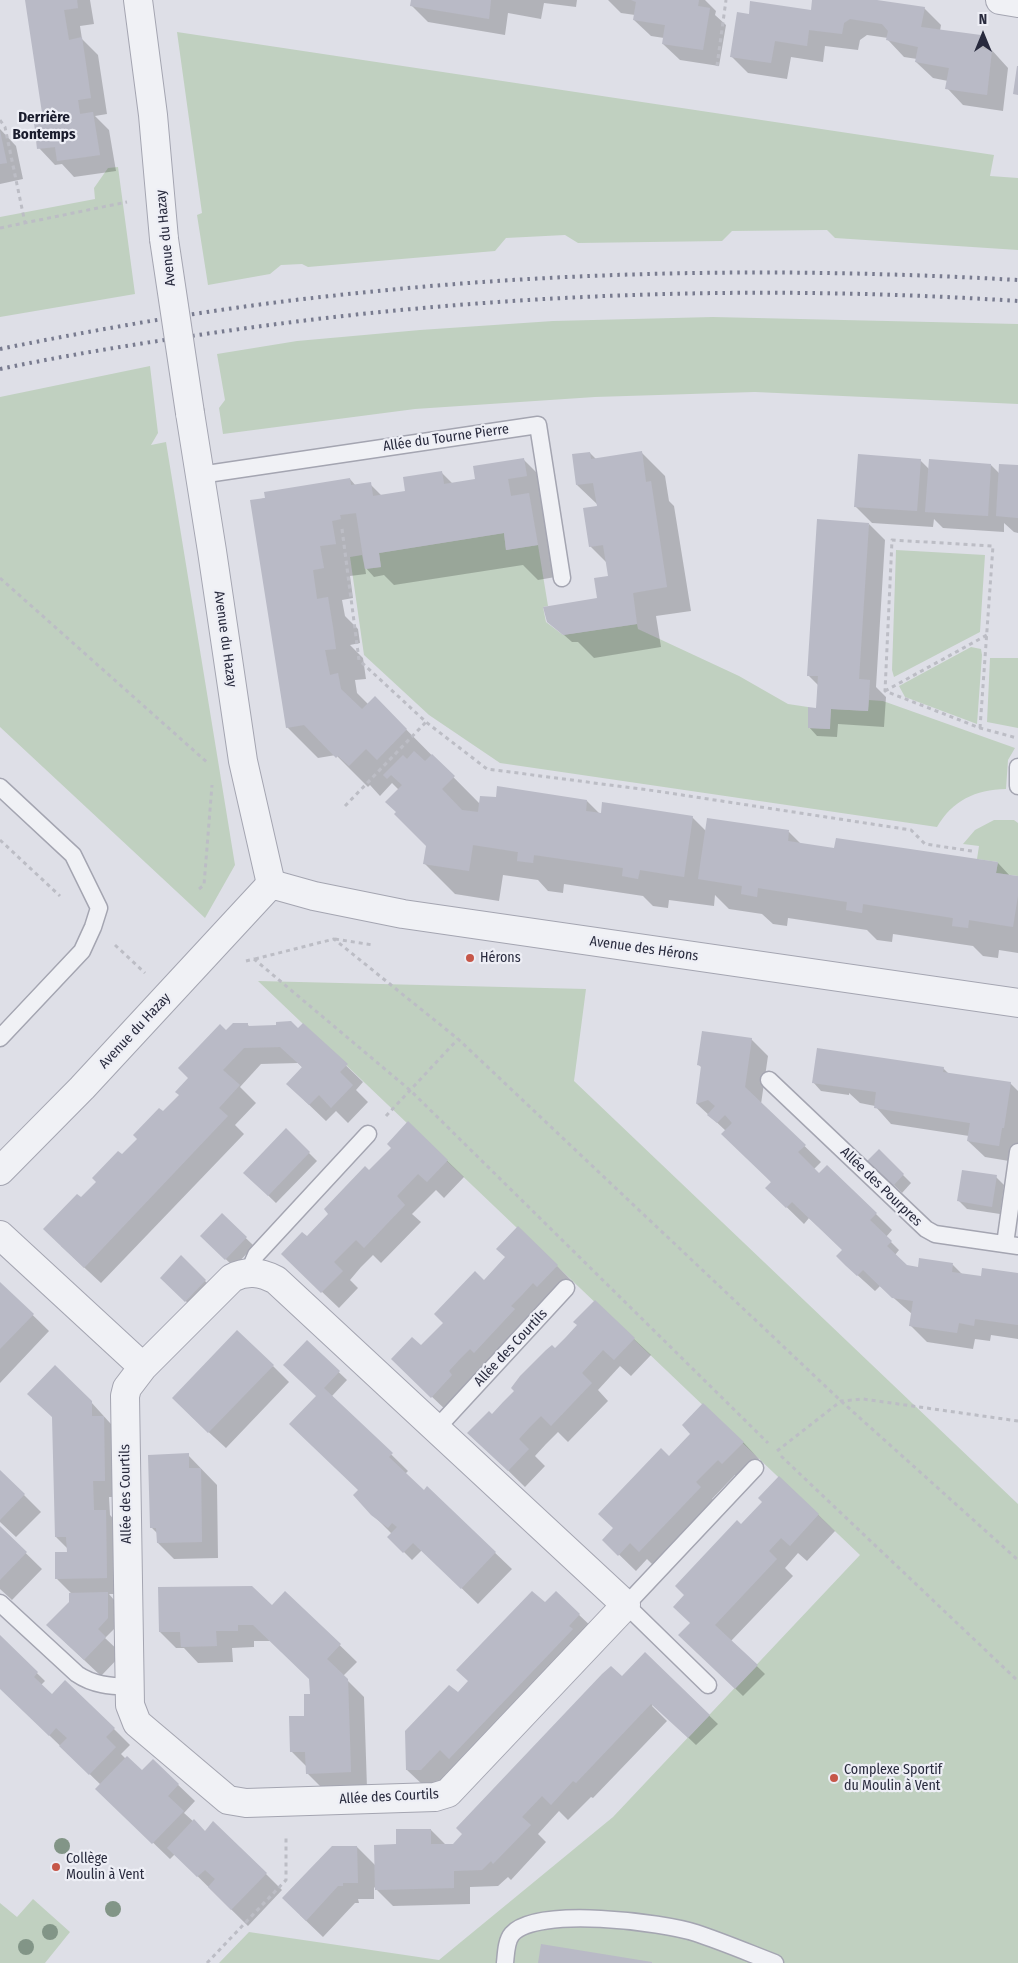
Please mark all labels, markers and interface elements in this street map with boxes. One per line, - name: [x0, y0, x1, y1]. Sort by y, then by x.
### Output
- north arrow: [958, 10, 1008, 60]
- text: N: [979, 11, 987, 28]
- district label: Derrière Bontemps: [12, 109, 76, 144]
- street label: Avenue du Hazay: [153, 189, 179, 287]
- street label: Allée du Tourne Pierre: [382, 421, 510, 455]
- street label: Avenue du Hazay: [210, 590, 240, 688]
- street label: Avenue des Hérons: [589, 933, 699, 965]
- place label: Hérons: [480, 950, 521, 966]
- marker: Hérons: [464, 952, 476, 964]
- street label: Avenue du Hazay: [96, 990, 174, 1072]
- street label: Allée des Pourpres: [837, 1144, 925, 1230]
- street label: Allée des Courtils: [471, 1306, 551, 1390]
- street label: Allée des Courtils: [117, 1444, 135, 1544]
- place label: Complexe Sportif du Moulin à Vent: [844, 1762, 942, 1794]
- marker: Complexe Sportif du Moulin à Vent: [828, 1772, 840, 1784]
- street label: Allée des Courtils: [339, 1786, 439, 1808]
- place label: Collège Moulin à Vent: [66, 1851, 144, 1884]
- marker: Collège Moulin à Vent: [50, 1861, 62, 1873]

